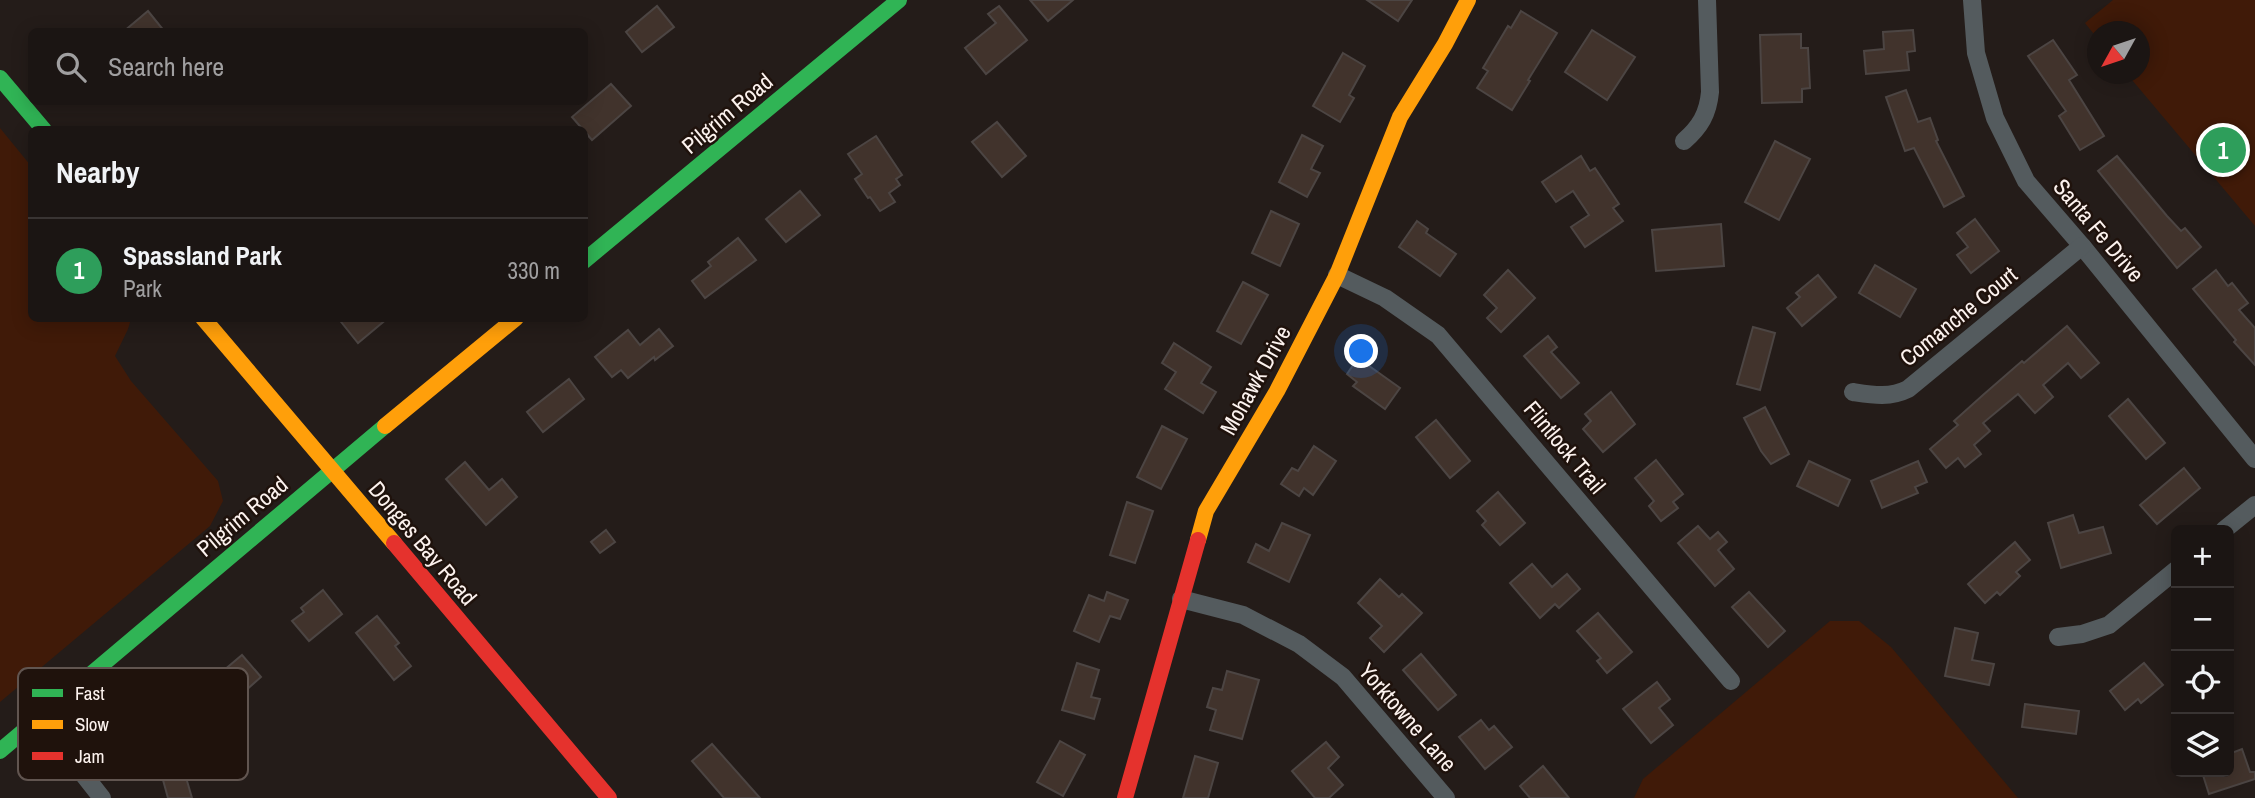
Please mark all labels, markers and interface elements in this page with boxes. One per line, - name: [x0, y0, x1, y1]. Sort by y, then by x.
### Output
- north arrow: [2087, 21, 2150, 84]
- search box: [28, 28, 588, 105]
- icon: search: [52, 48, 90, 86]
- text: Search here: [108, 49, 224, 84]
- street label: Pilgrim Road: [675, 66, 779, 160]
- pin: 1: [2200, 124, 2246, 176]
- text: Nearby: [56, 152, 139, 192]
- street label: Santa Fe Drive: [2047, 172, 2151, 288]
- text: Spassland Park: [123, 238, 282, 273]
- text: 1: [74, 255, 84, 286]
- text: 330 m: [508, 255, 560, 286]
- street label: Comanche Court: [1893, 259, 2023, 373]
- text: Park: [123, 273, 162, 304]
- street label: Mohawk Drive: [1212, 320, 1298, 440]
- your location: [1344, 334, 1378, 368]
- street label: Flintlock Trail: [1517, 394, 1613, 500]
- street label: Pilgrim Road: [190, 469, 294, 563]
- street label: Donges Bay Road: [362, 474, 484, 612]
- map controls: [2171, 525, 2234, 777]
- button: +: [2171, 525, 2234, 588]
- button: −: [2171, 588, 2234, 651]
- button: locate: [2171, 651, 2234, 714]
- street label: Yorktowne Lane: [1352, 656, 1464, 778]
- legend: [18, 668, 248, 780]
- text: Fast: [75, 680, 105, 706]
- text: Slow: [75, 711, 110, 737]
- button: layers: [2171, 714, 2234, 777]
- text: Jam: [75, 743, 104, 769]

